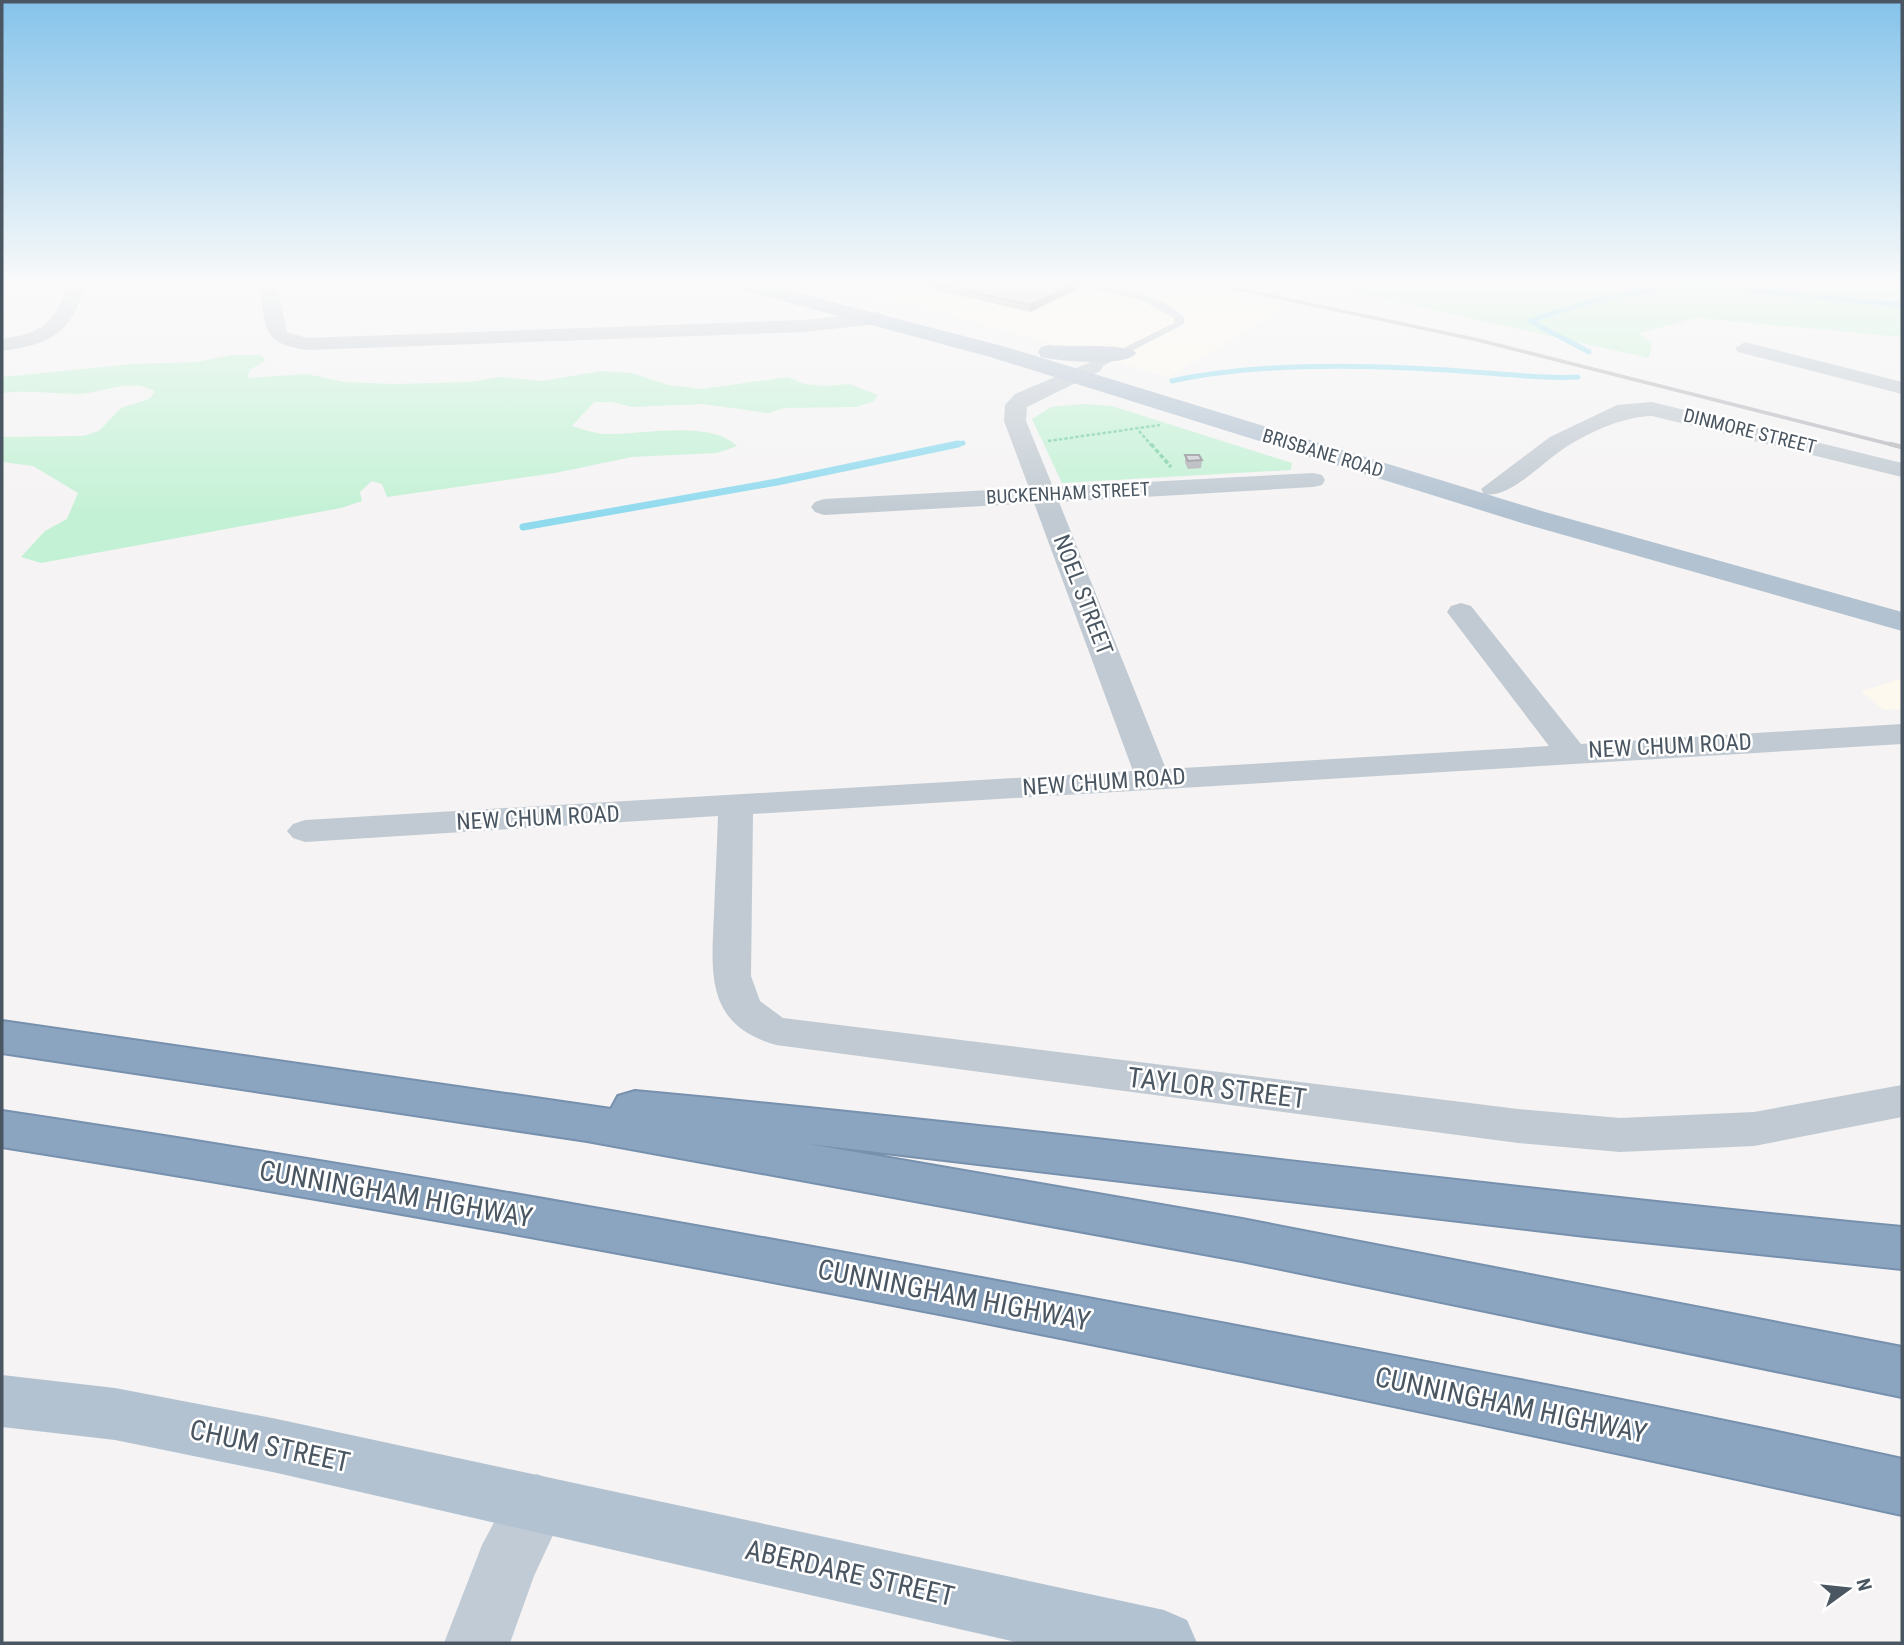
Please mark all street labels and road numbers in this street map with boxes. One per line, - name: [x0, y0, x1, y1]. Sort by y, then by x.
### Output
- street label: DINMORE STREET: [1681, 403, 1819, 459]
- street label: BRISBANE ROAD: [1260, 424, 1386, 482]
- street label: BUCKENHAM STREET: [986, 477, 1150, 509]
- street label: NOEL STREET: [1048, 531, 1118, 659]
- street label: NEW CHUM ROAD: [1588, 728, 1752, 764]
- street label: NEW CHUM ROAD: [1021, 763, 1187, 801]
- street label: NEW CHUM ROAD: [456, 800, 620, 836]
- street label: TAYLOR STREET: [1126, 1061, 1308, 1115]
- street label: CUNNINGHAM HIGHWAY: [257, 1154, 536, 1234]
- street label: CUNNINGHAM HIGHWAY: [815, 1252, 1093, 1338]
- street label: CUNNINGHAM HIGHWAY: [1372, 1360, 1650, 1450]
- street label: CHUM STREET: [187, 1413, 353, 1479]
- street label: ABERDARE STREET: [742, 1533, 958, 1613]

